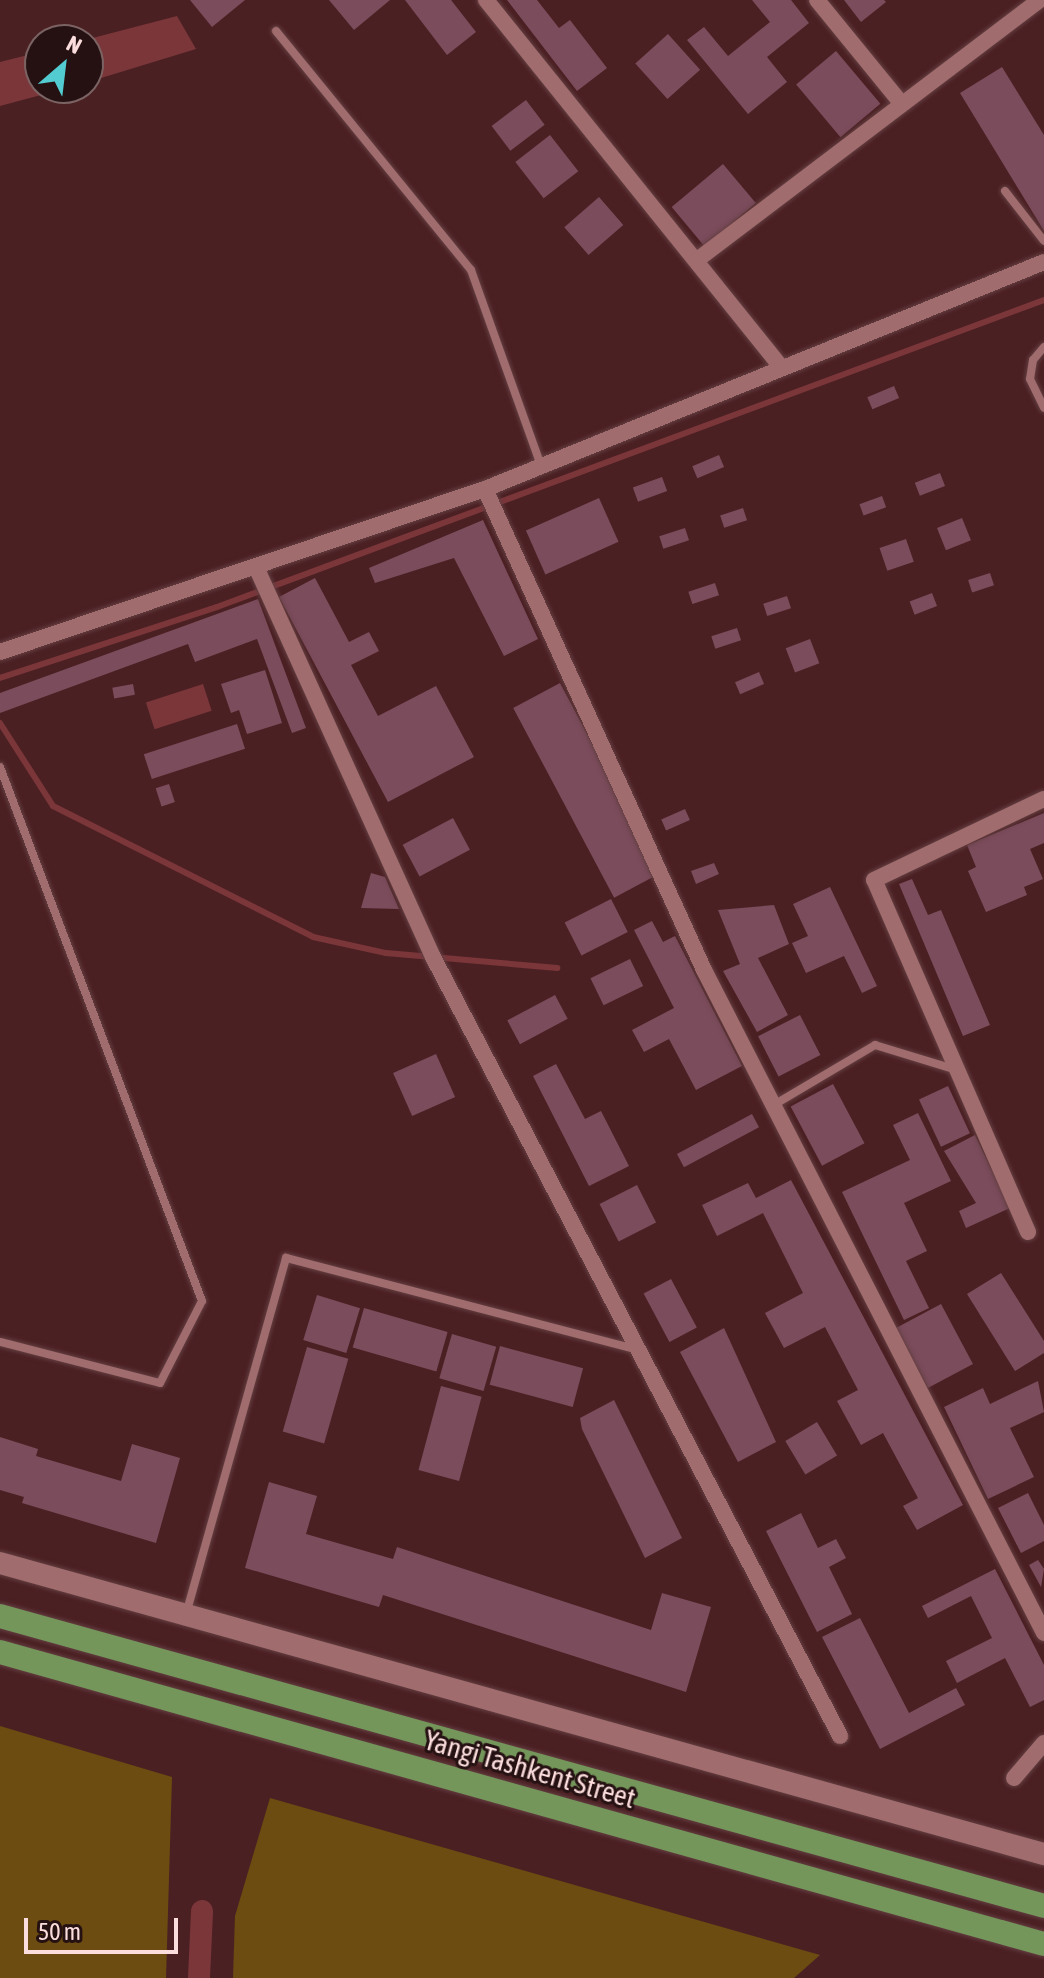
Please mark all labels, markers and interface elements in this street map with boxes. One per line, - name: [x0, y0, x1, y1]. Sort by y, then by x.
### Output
- north arrow: [24, 24, 104, 104]
- text: N: [62, 30, 86, 59]
- street label: Yangi Tashkent Street: [421, 1723, 639, 1815]
- scale bar: [28, 1902, 182, 1952]
- text: 50 m: [38, 1918, 81, 1945]

